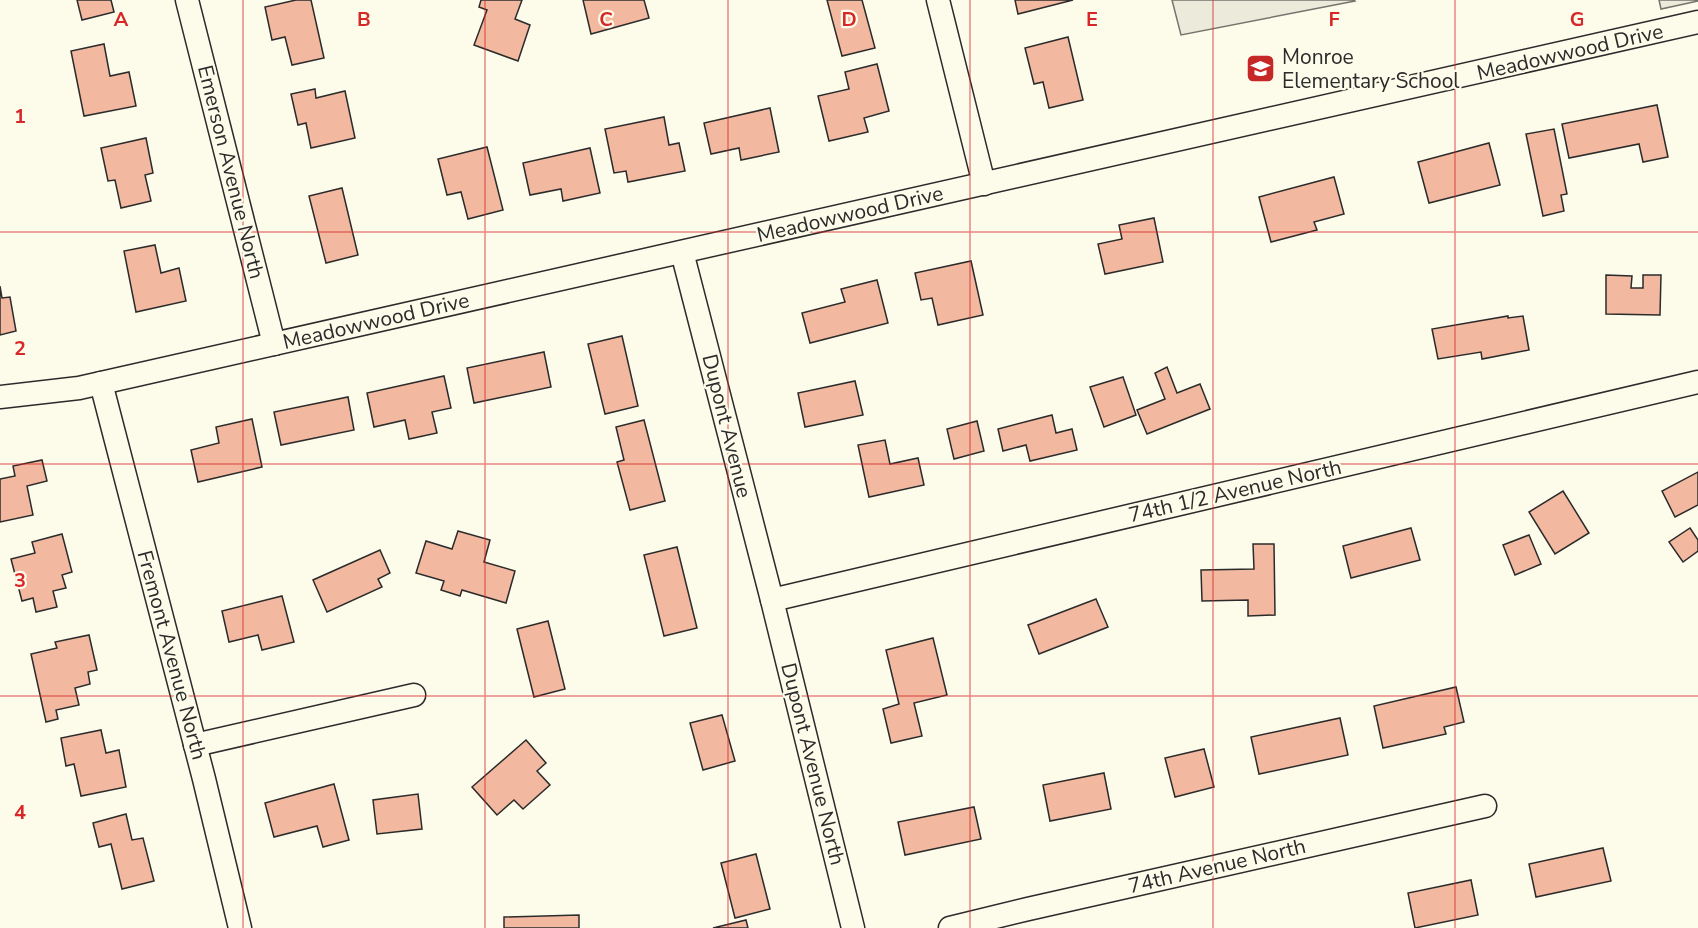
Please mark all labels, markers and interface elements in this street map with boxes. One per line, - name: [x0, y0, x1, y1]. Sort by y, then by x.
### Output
- text: A: [114, 6, 129, 33]
- text: B: [357, 6, 371, 33]
- text: C: [599, 6, 613, 33]
- text: D: [841, 6, 857, 33]
- text: E: [1086, 6, 1098, 33]
- text: F: [1328, 6, 1340, 33]
- text: G: [1570, 6, 1584, 33]
- street label: Meadowwood Drive: [1474, 17, 1666, 87]
- place label: Monroe Elementary School: [1282, 43, 1460, 95]
- school or university icon: Monroe Elementary School: [1245, 53, 1277, 85]
- street label: Emerson Avenue North: [191, 62, 271, 282]
- text: 1: [14, 103, 26, 130]
- street label: Meadowwood Drive: [754, 179, 946, 249]
- street label: Meadowwood Drive: [280, 286, 472, 356]
- text: 2: [14, 335, 26, 362]
- street label: Dupont Avenue: [696, 351, 758, 501]
- street label: 74th 1/2 Avenue North: [1126, 453, 1344, 529]
- street label: Fremont Avenue North: [131, 547, 213, 763]
- text: 3: [14, 567, 26, 594]
- street label: Dupont Avenue North: [774, 660, 852, 868]
- text: 4: [14, 799, 26, 826]
- street label: 74th Avenue North: [1126, 832, 1308, 900]

